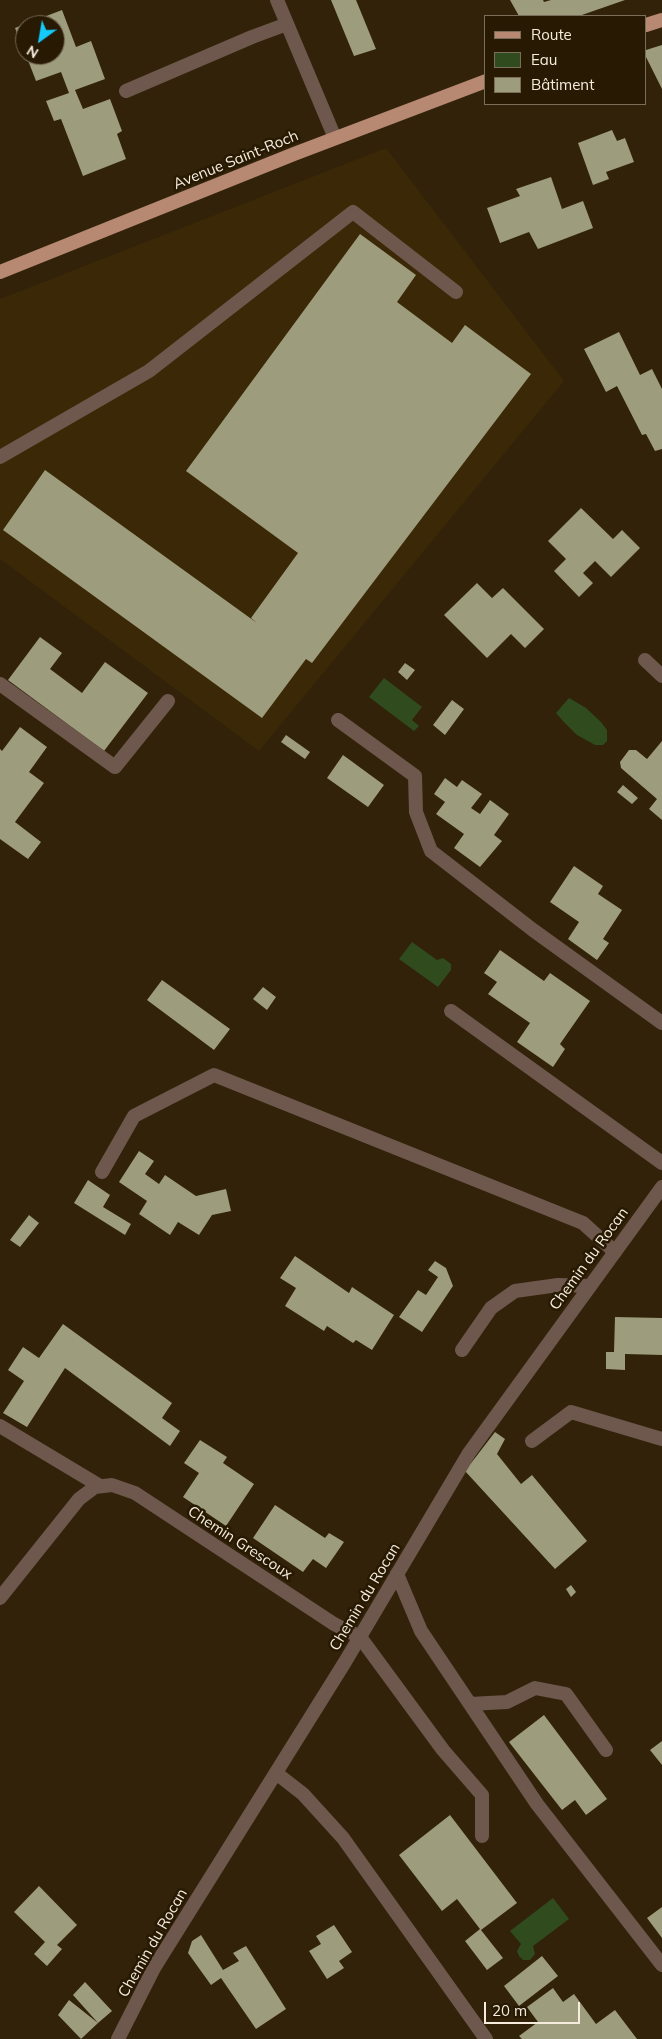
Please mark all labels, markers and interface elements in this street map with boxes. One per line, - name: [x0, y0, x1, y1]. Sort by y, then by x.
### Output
- north arrow: [15, 15, 65, 65]
- legend: [484, 15, 647, 105]
- text: Route: [531, 25, 572, 44]
- text: N: [23, 41, 42, 62]
- text: Eau: [531, 50, 557, 69]
- text: Bâtiment: [531, 75, 594, 94]
- street label: Avenue Saint-Roch: [171, 127, 301, 193]
- street label: Chemin du Rocan: [546, 1204, 632, 1314]
- street label: Chemin Grescoux: [184, 1502, 296, 1584]
- street label: Chemin du Rocan: [326, 1540, 404, 1654]
- street label: Chemin du Rocan: [115, 1886, 191, 2000]
- scale bar: [487, 1992, 583, 2024]
- text: 20 m: [492, 2001, 527, 2020]

